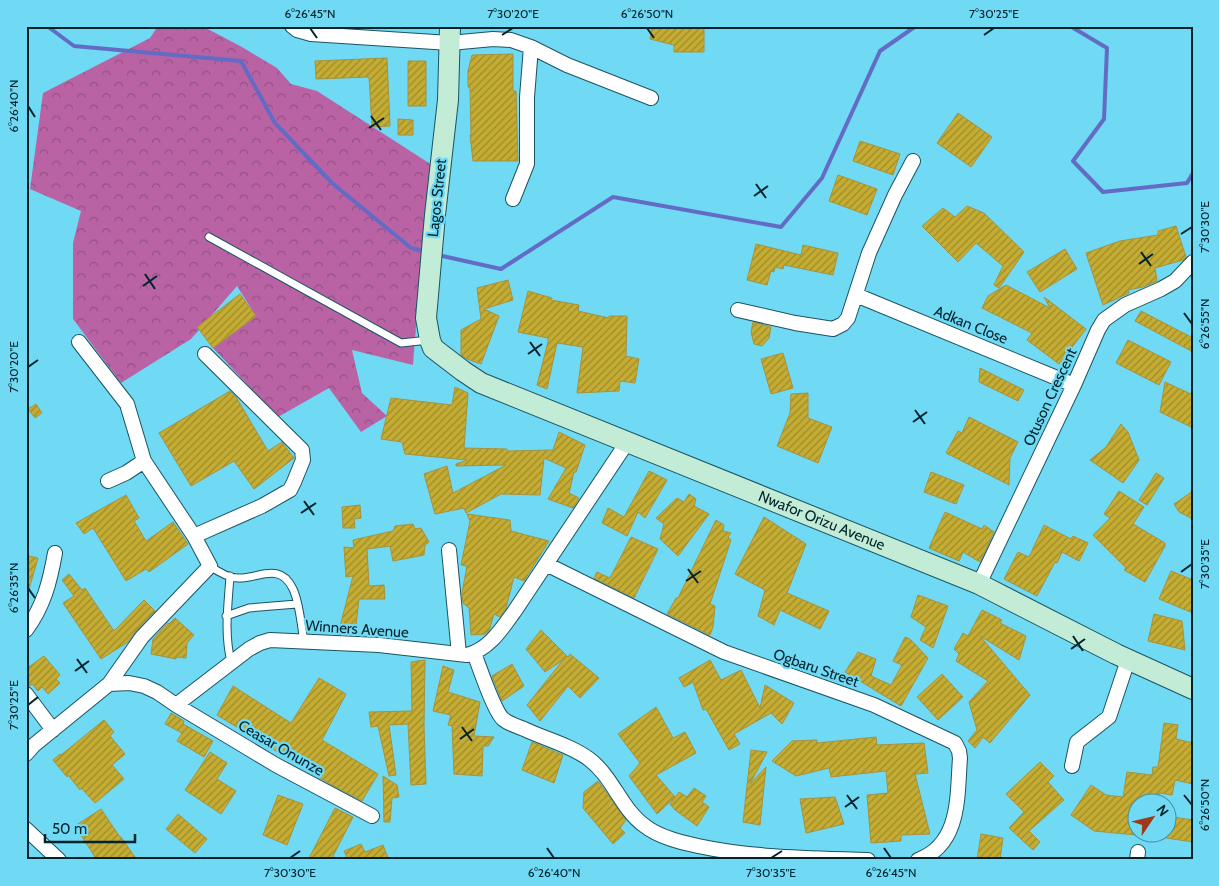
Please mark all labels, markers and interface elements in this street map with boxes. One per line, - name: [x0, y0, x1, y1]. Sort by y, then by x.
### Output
- text: 6°26'45"N: [285, 6, 335, 21]
- text: 7°30'20"E: [487, 6, 539, 21]
- text: 6°26'50"N: [621, 6, 673, 21]
- text: 7°30'25"E: [969, 6, 1019, 21]
- text: 6°26'40"N: [6, 80, 21, 132]
- street label: Lagos Street: [424, 158, 450, 238]
- text: 7°30'30"E: [1197, 201, 1212, 253]
- text: 6°26'55"N: [1197, 299, 1212, 349]
- street label: Adkan Close: [932, 302, 1011, 348]
- text: 7°30'20"E: [6, 341, 21, 393]
- street label: Otuson Crescent: [1019, 345, 1081, 449]
- street label: Nwafor Orizu Avenue: [756, 487, 888, 554]
- text: 7°30'35"E: [1197, 539, 1212, 589]
- text: 6°26'35"N: [6, 563, 21, 613]
- street label: Winners Avenue: [305, 616, 410, 642]
- street label: Ogbaru Street: [771, 645, 861, 691]
- text: 7°30'25"E: [6, 680, 21, 730]
- street label: Ceasar Onunze: [235, 716, 327, 780]
- text: 6°26'50"N: [1197, 779, 1212, 831]
- north arrow: [1126, 794, 1176, 844]
- text: N: [1152, 801, 1173, 820]
- scale bar: [45, 811, 135, 843]
- text: 50 m: [52, 820, 87, 838]
- text: 7°30'30"E: [264, 865, 316, 880]
- text: 6°26'40"N: [528, 865, 580, 880]
- text: 7°30'35"E: [746, 865, 796, 880]
- text: 6°26'45"N: [866, 865, 916, 880]

